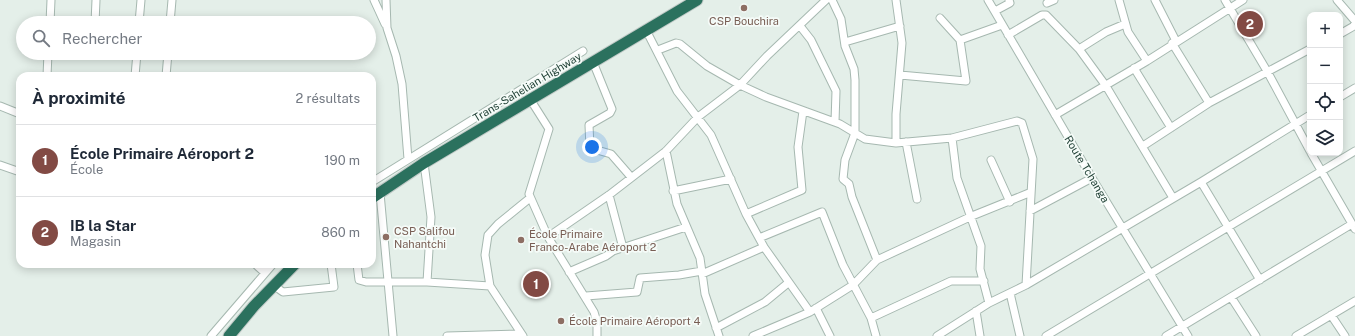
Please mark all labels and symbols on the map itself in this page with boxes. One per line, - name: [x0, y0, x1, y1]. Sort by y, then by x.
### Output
- marker: CSP Bouchira: [739, 3, 749, 13]
- pin: 2: [1237, 9, 1263, 39]
- place label: CSP Bouchira: [709, 15, 779, 27]
- street label: Trans-Sahelian Highway: [471, 50, 583, 124]
- street label: Route Tchanga: [1062, 133, 1112, 205]
- your location: [582, 137, 602, 157]
- place label: CSP Salifou Nahantchi: [394, 225, 455, 250]
- place label: École Primaire Franco-Arabe Aéroport 2: [529, 227, 657, 253]
- marker: CSP Salifou Nahantchi: [381, 232, 391, 242]
- marker: École Primaire Franco-Arabe Aéroport 2: [516, 235, 526, 245]
- pin: 1: [523, 269, 549, 299]
- place label: École Primaire Aéroport 4: [569, 314, 701, 327]
- marker: École Primaire Aéroport 4: [556, 316, 566, 326]

